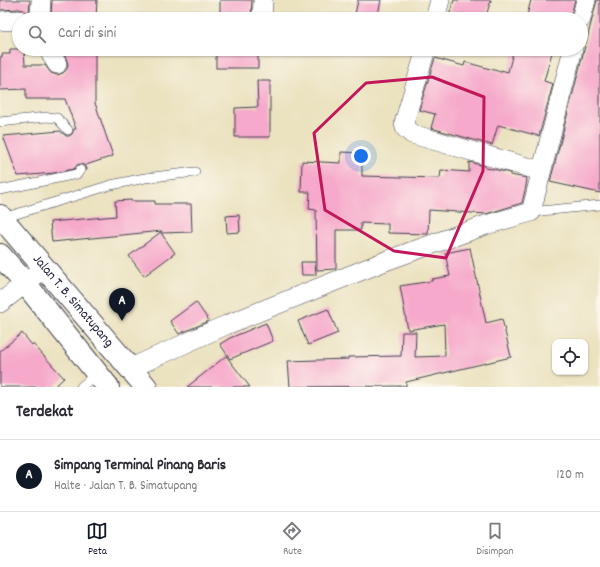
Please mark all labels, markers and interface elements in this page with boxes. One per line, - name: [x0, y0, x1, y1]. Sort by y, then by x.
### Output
- search box: [12, 12, 588, 56]
- icon: search: [26, 23, 48, 45]
- text: Cari di sini: [58, 23, 116, 45]
- your location: [351, 146, 371, 166]
- street label: Jalan T. B. Simatupang: [27, 250, 118, 352]
- pin: A: [109, 288, 135, 321]
- map controls: [552, 339, 588, 375]
- button: locate: [552, 339, 588, 375]
- text: Terdekat: [16, 401, 73, 425]
- text: Simpang Terminal Pinang Baris: [54, 455, 226, 477]
- text: A: [25, 466, 33, 485]
- text: 120 m: [556, 466, 584, 485]
- text: Halte · Jalan T. B. Simatupang: [54, 477, 197, 496]
- tab: Peta: [86, 520, 108, 560]
- tab: Rute: [281, 520, 303, 560]
- tab: Disimpan: [476, 520, 514, 560]

